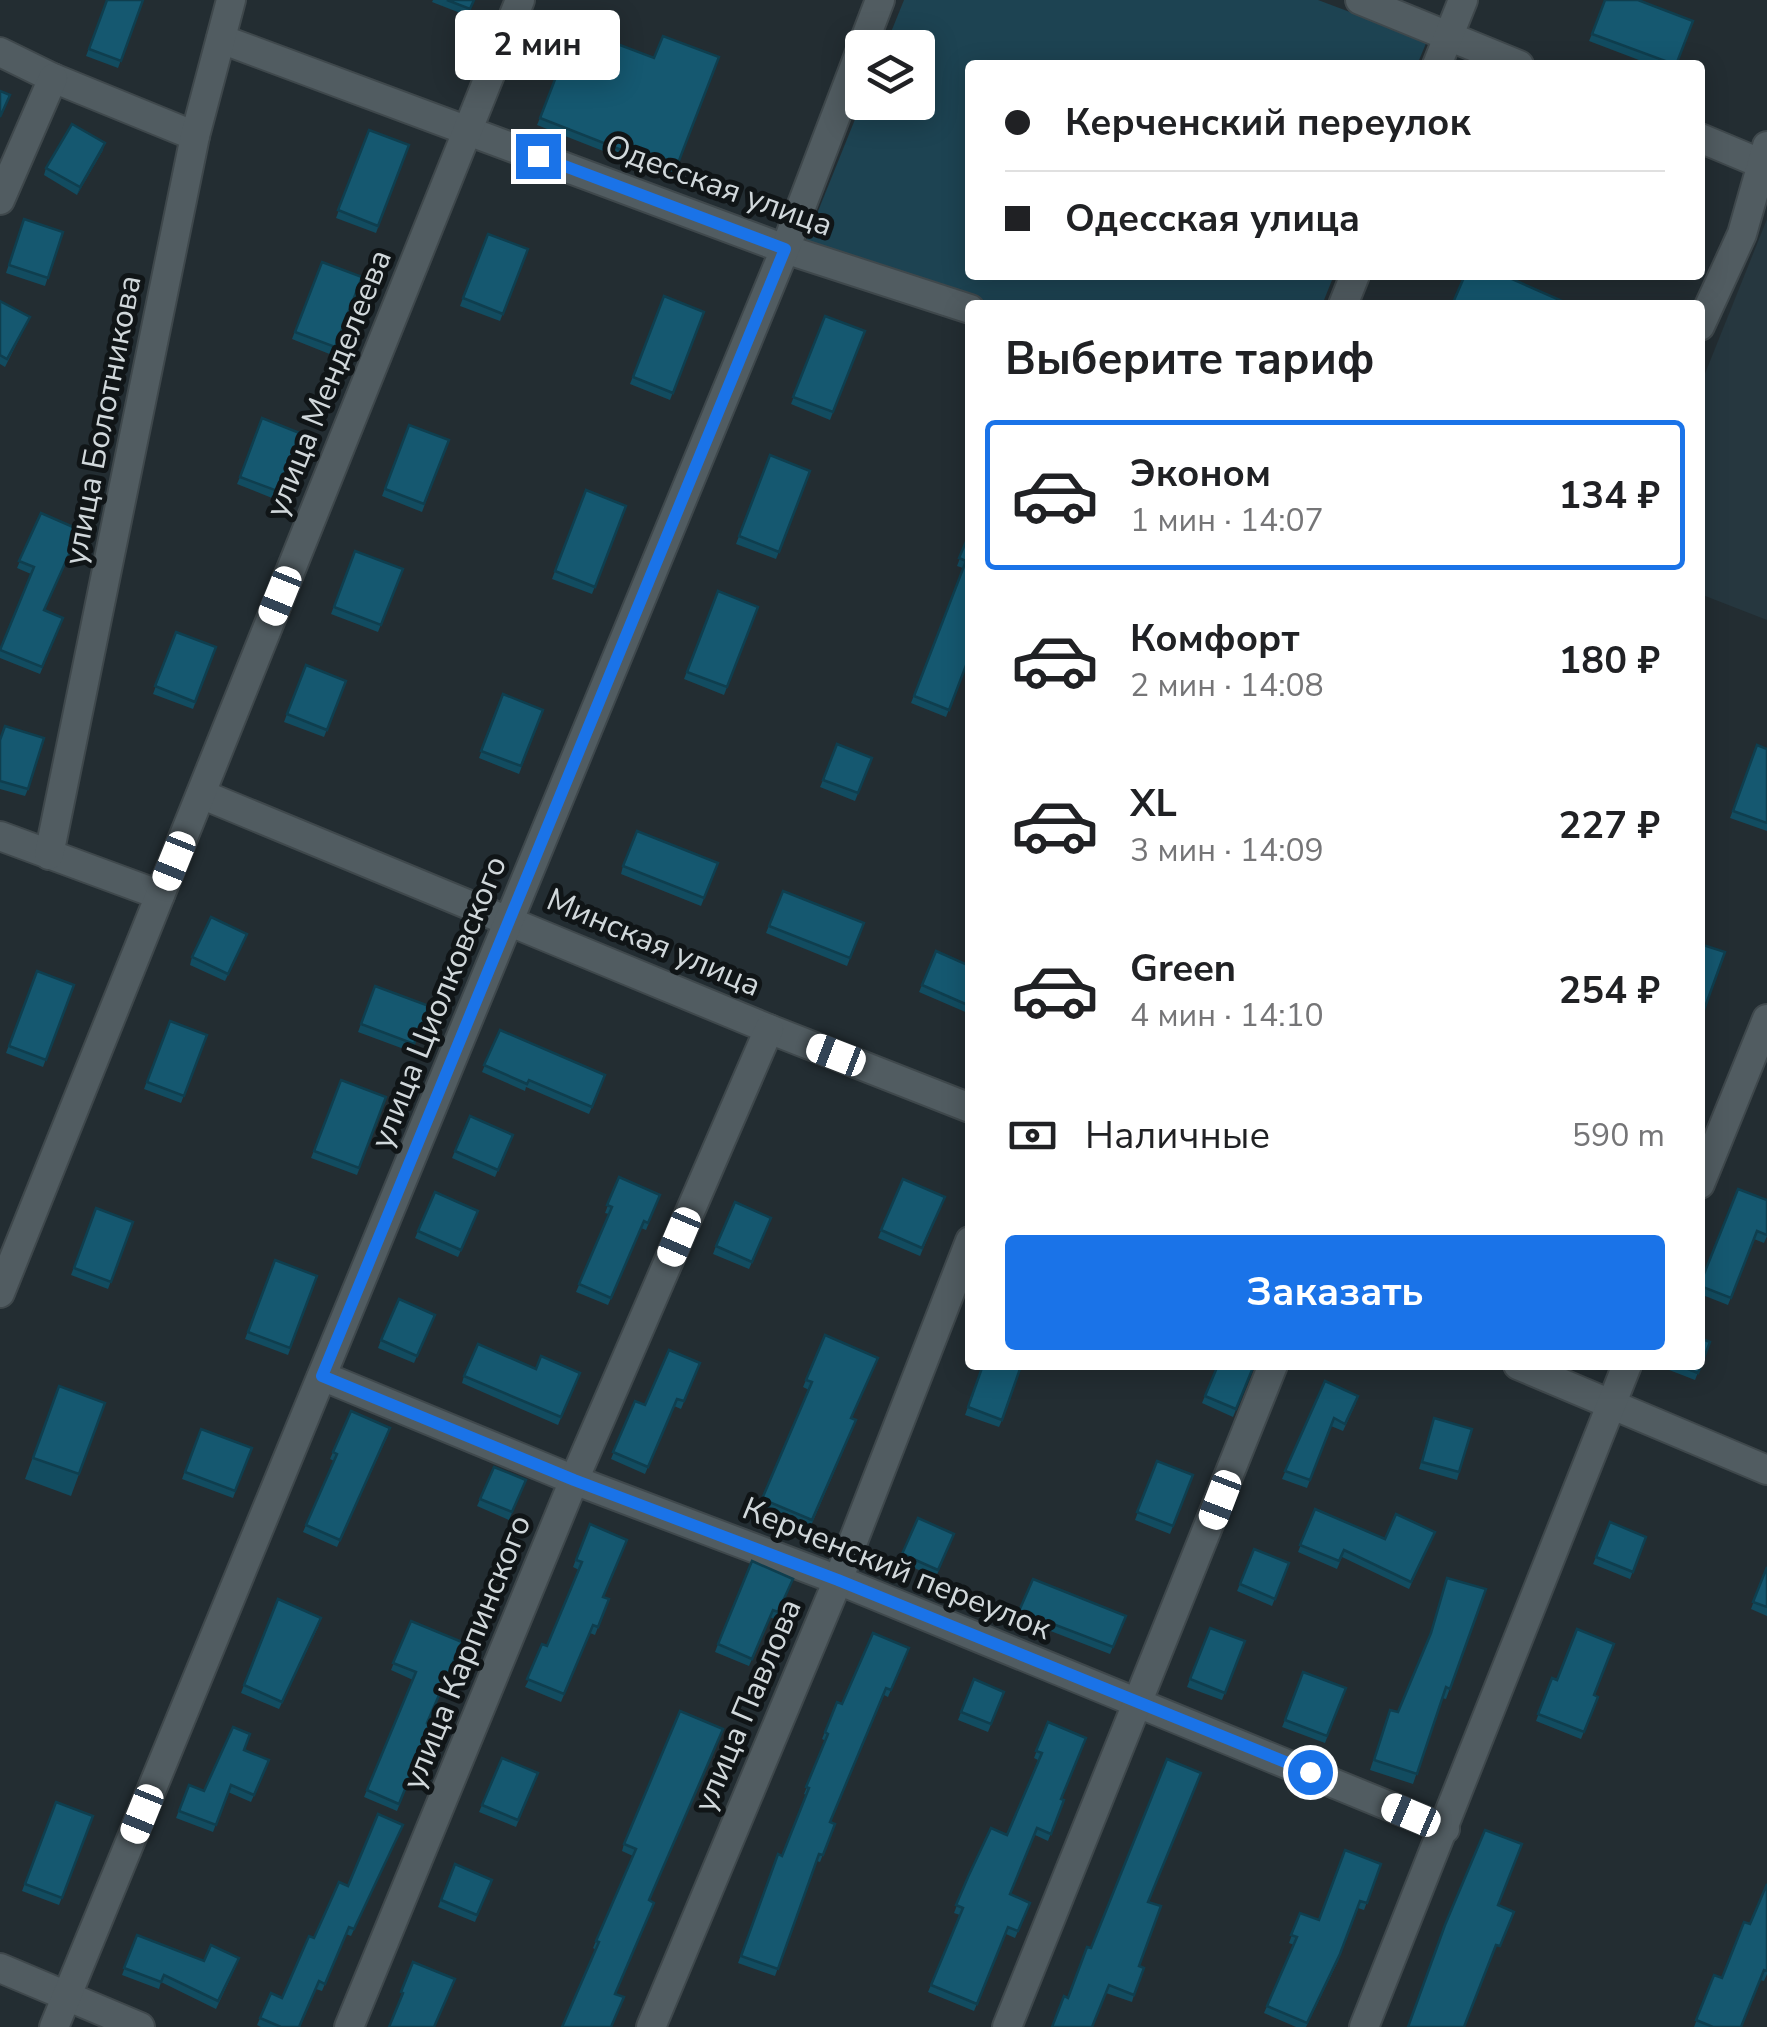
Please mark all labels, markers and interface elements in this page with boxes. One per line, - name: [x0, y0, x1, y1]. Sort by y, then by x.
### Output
- callout: 2 мин: [456, 11, 620, 81]
- text: 2 мин: [493, 23, 582, 66]
- map controls: [845, 30, 935, 120]
- button: layers: [845, 30, 935, 120]
- text: Керченский переулок: [1065, 97, 1471, 148]
- street label: Одесская улица: [599, 124, 839, 247]
- route end: [516, 134, 561, 179]
- text: Одесская улица: [1065, 193, 1360, 244]
- street label: улица Менделеева: [255, 243, 402, 523]
- street label: улица Болотникова: [53, 272, 152, 569]
- text: Выберите тариф: [1005, 329, 1375, 390]
- text: Эконом: [1130, 448, 1271, 499]
- icon: car: [1010, 450, 1100, 540]
- text: 134 ₽: [1559, 470, 1660, 521]
- text: 1 мин · 14:07: [1130, 499, 1324, 542]
- car: [255, 563, 305, 629]
- text: Комфорт: [1130, 613, 1299, 664]
- icon: car: [1010, 615, 1100, 705]
- text: 180 ₽: [1559, 635, 1660, 686]
- text: 2 мин · 14:08: [1130, 664, 1324, 707]
- text: XL: [1130, 778, 1177, 829]
- icon: car: [1010, 780, 1100, 870]
- text: 227 ₽: [1559, 800, 1660, 851]
- car: [149, 828, 199, 894]
- text: 3 мин · 14:09: [1130, 829, 1324, 872]
- street label: улица Циолковского: [360, 849, 517, 1155]
- street label: Минская улица: [540, 878, 768, 1007]
- text: Green: [1130, 943, 1236, 994]
- icon: car: [1010, 945, 1100, 1035]
- text: 254 ₽: [1559, 965, 1660, 1016]
- text: 4 мин · 14:10: [1130, 994, 1324, 1037]
- car: [803, 1030, 869, 1080]
- icon: cash: [1005, 1108, 1060, 1163]
- text: Наличные: [1085, 1110, 1270, 1161]
- text: 590 m: [1572, 1114, 1665, 1157]
- car: [653, 1204, 705, 1270]
- button: Заказать: [1005, 1235, 1665, 1350]
- car: [1195, 1467, 1245, 1533]
- street label: Керченский переулок: [736, 1487, 1058, 1650]
- street label: улица Карпинского: [392, 1509, 541, 1796]
- street label: улица Павлова: [683, 1592, 812, 1818]
- route start: [1288, 1750, 1333, 1795]
- car: [117, 1781, 167, 1847]
- car: [1378, 1789, 1444, 1841]

